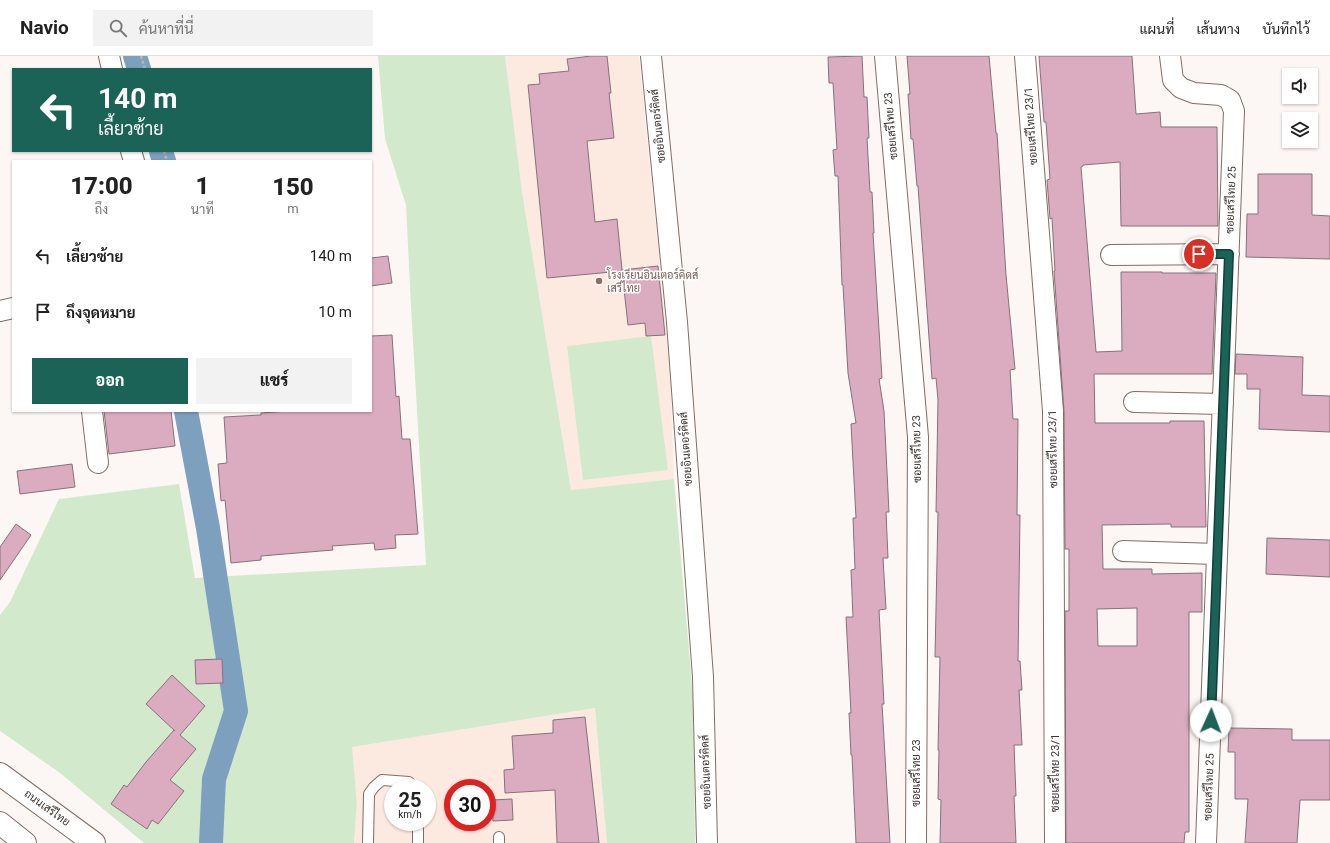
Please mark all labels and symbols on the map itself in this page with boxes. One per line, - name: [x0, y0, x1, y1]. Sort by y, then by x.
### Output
- street label: ซอยเสรีไทย 23/1: [1020, 87, 1040, 166]
- street label: ซอยอินเตอร์คิดส์: [646, 88, 668, 164]
- street label: ซอยเสรีไทย 23: [880, 92, 900, 160]
- street label: ซอยเสรีไทย 25: [1221, 166, 1239, 234]
- pin: [1182, 237, 1216, 271]
- place label: โรงเรียนอินเตอร์คิดส์ เสรีไทย: [606, 267, 698, 295]
- marker: โรงเรียนอินเตอร์คิดส์ เสรีไทย: [594, 276, 604, 286]
- street label: ซอยเสรีไทย 23/1: [1044, 410, 1060, 488]
- street label: ซอยอินเตอร์คิดส์: [675, 411, 695, 487]
- street label: ซอยเสรีไทย 23: [908, 415, 924, 483]
- position arrow: [1190, 700, 1232, 742]
- street label: ซอยเสรีไทย 23/1: [1047, 734, 1062, 812]
- street label: ซอยอินเตอร์คิดส์: [696, 735, 714, 809]
- street label: ซอยเสรีไทย 23: [908, 739, 923, 807]
- street label: ซอยเสรีไทย 25: [1199, 753, 1217, 821]
- speed limit sign: 30: [444, 779, 496, 831]
- street label: ถนนเสรีไทย: [22, 785, 74, 829]

